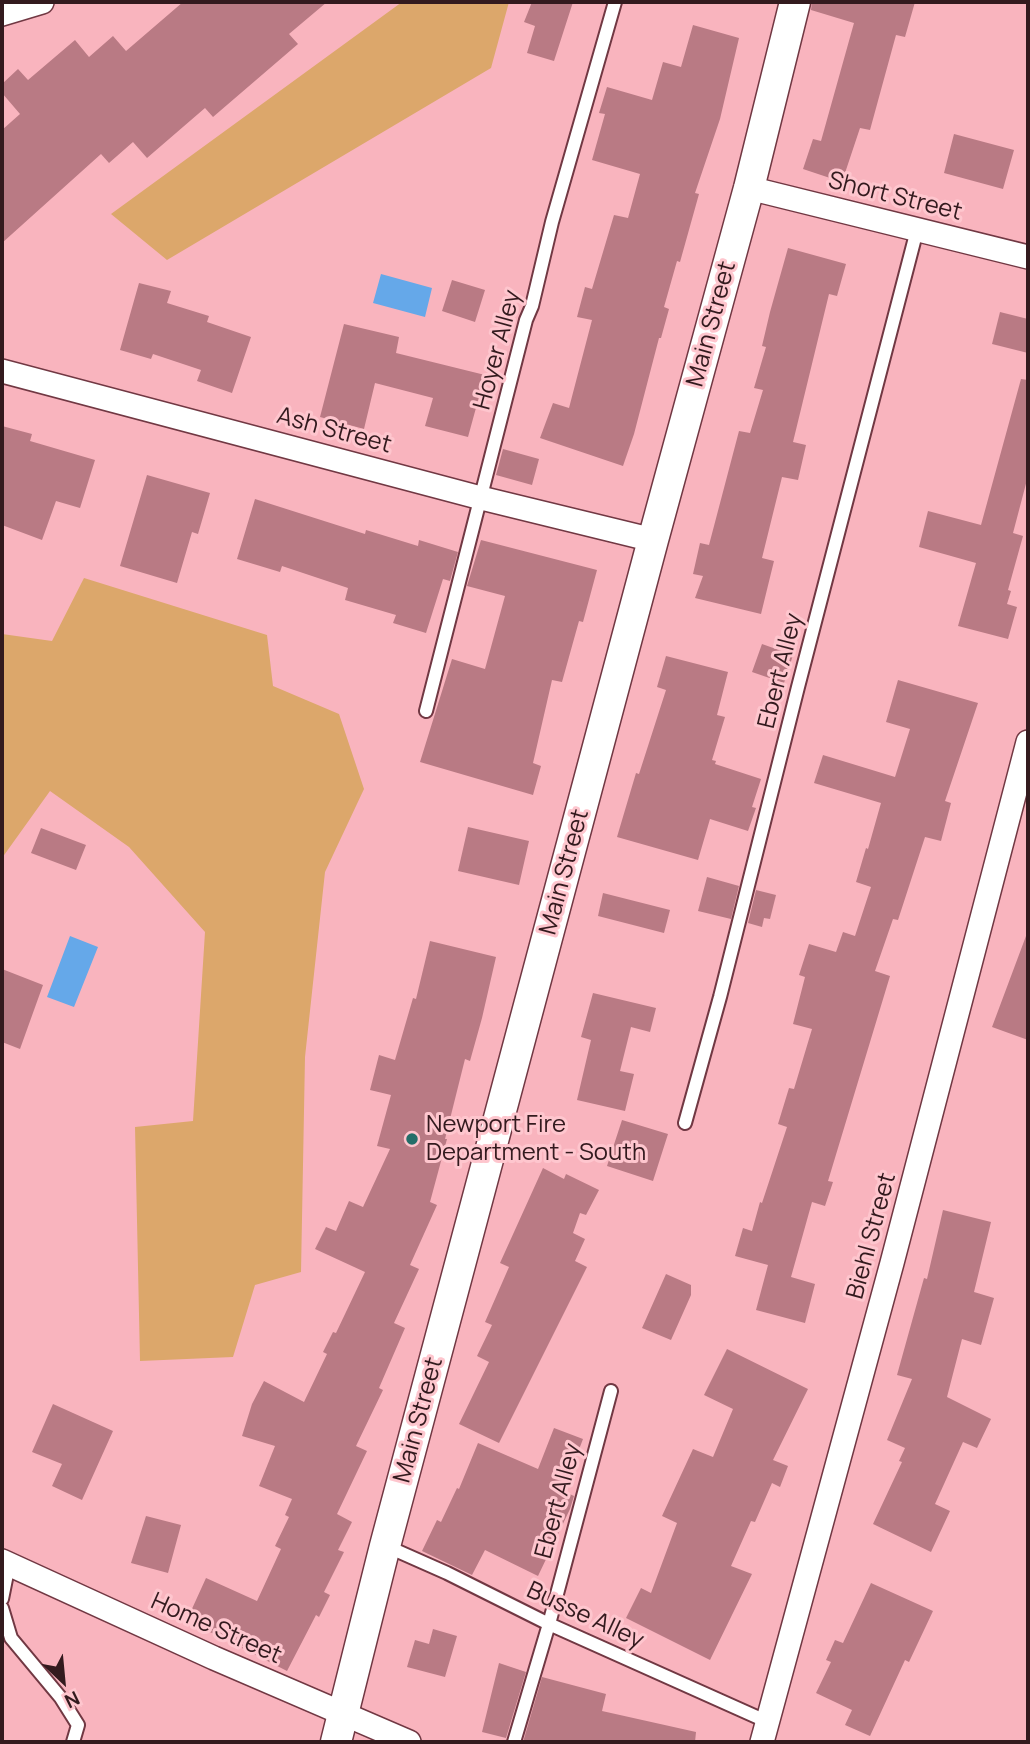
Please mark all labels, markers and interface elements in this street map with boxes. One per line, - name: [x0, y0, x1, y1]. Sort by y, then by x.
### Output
- street label: Short Street: [825, 166, 965, 228]
- street label: Main Street: [681, 258, 743, 390]
- street label: Hoyer Alley: [468, 287, 528, 413]
- street label: Ash Street: [274, 402, 394, 460]
- street label: Ebert Alley: [753, 610, 809, 732]
- street label: Main Street: [534, 806, 596, 938]
- place label: Newport Fire Department - South: [426, 1111, 646, 1167]
- marker: Newport Fire Department - South: [404, 1131, 420, 1147]
- street label: Biehl Street: [841, 1170, 903, 1302]
- street label: Main Street: [388, 1354, 450, 1486]
- street label: Ebert Alley: [530, 1440, 588, 1562]
- street label: Busse Alley: [522, 1576, 648, 1656]
- street label: Home Street: [146, 1587, 286, 1671]
- north arrow: [28, 1646, 98, 1716]
- text: N: [60, 1685, 84, 1715]

